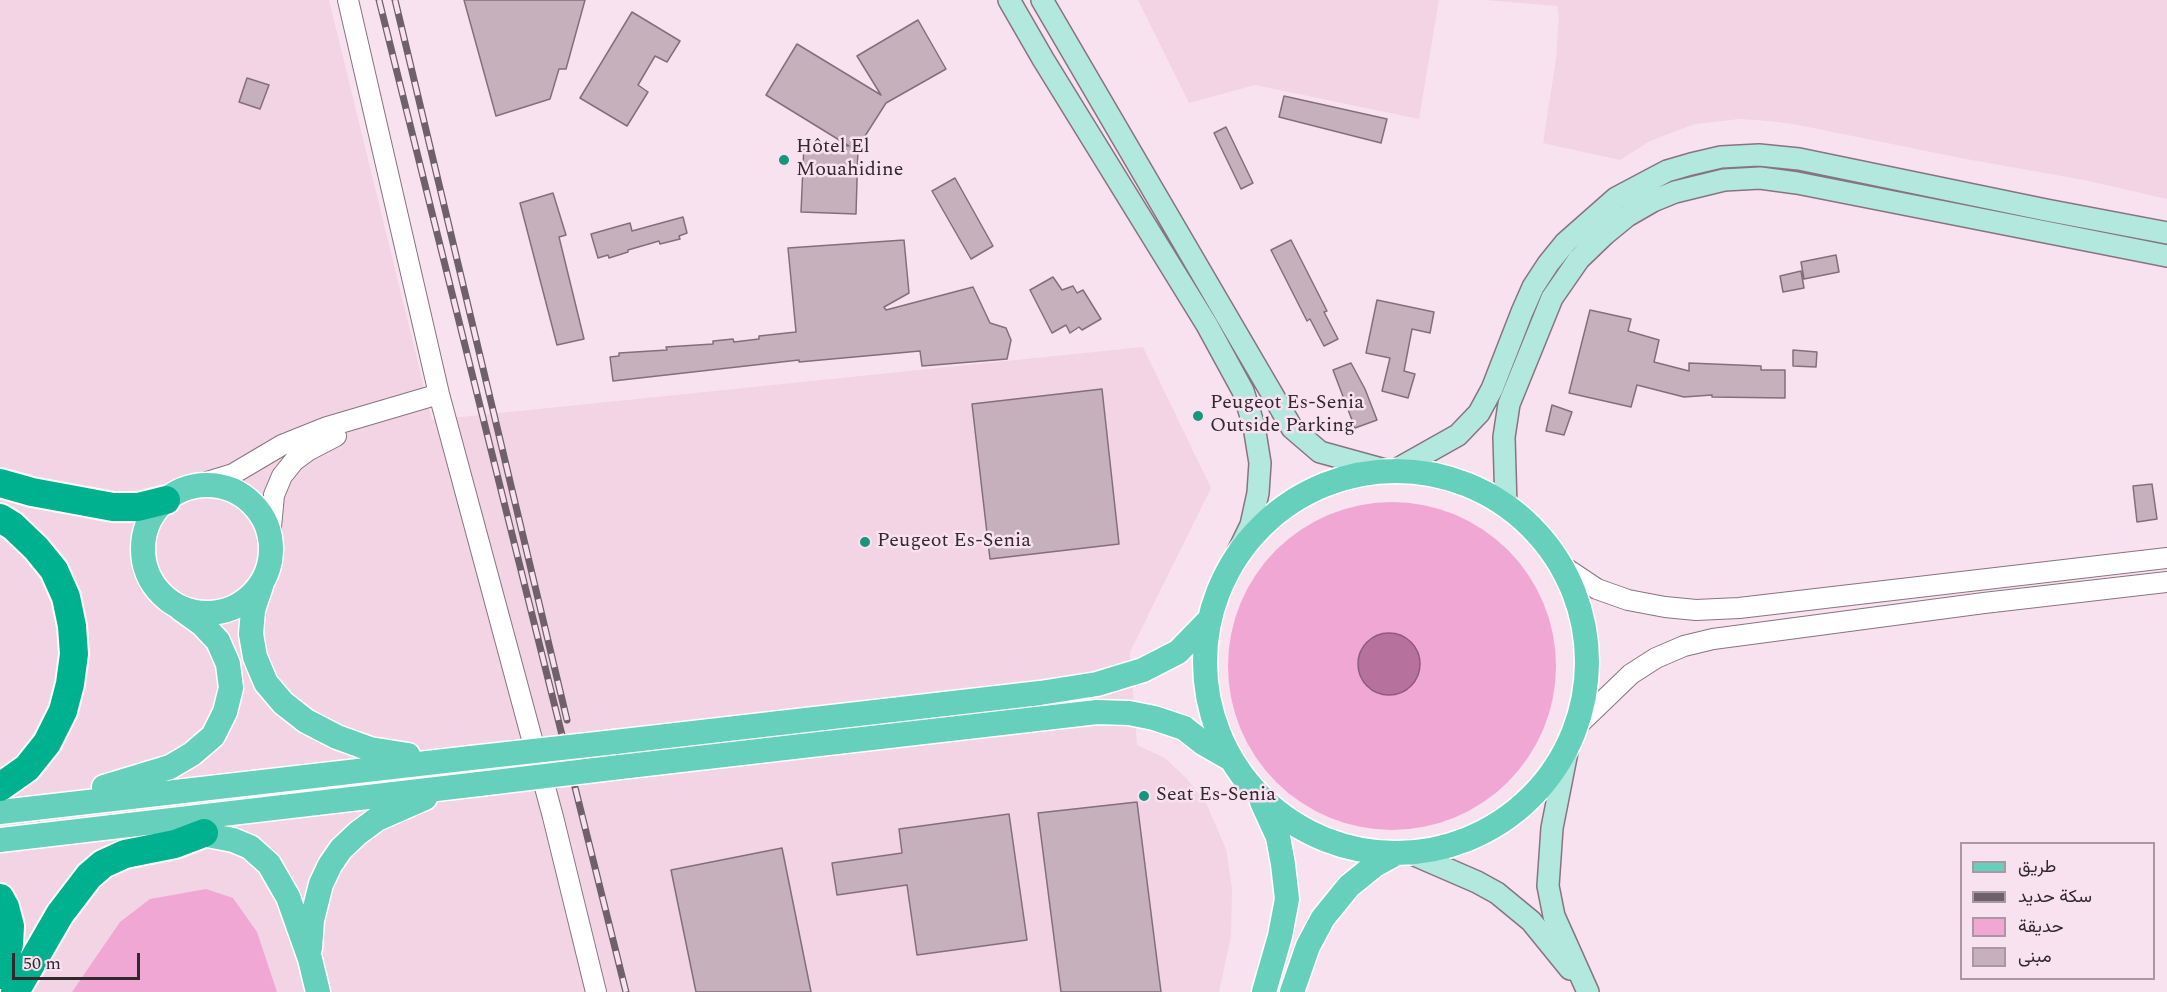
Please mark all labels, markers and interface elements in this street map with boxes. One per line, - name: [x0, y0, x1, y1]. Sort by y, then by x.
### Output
- place label: Hôtel El Mouahidine: [796, 136, 903, 183]
- marker: Hôtel El Mouahidine: [777, 153, 791, 167]
- place label: Peugeot Es-Senia Outside Parking: [1210, 392, 1364, 439]
- marker: Peugeot Es-Senia Outside Parking: [1191, 409, 1205, 423]
- place label: Peugeot Es-Senia: [877, 530, 1031, 554]
- marker: Peugeot Es-Senia: [858, 535, 872, 549]
- place label: Seat Es-Senia: [1156, 784, 1276, 808]
- marker: Seat Es-Senia: [1137, 789, 1151, 803]
- legend: [1960, 842, 2155, 980]
- text: طريق: [2018, 853, 2056, 880]
- text: سكة حديد: [2018, 883, 2092, 910]
- text: حديقة: [2018, 913, 2064, 940]
- scale bar: [15, 941, 142, 979]
- text: مبنى: [2018, 943, 2052, 970]
- text: 50 m: [23, 950, 61, 977]

